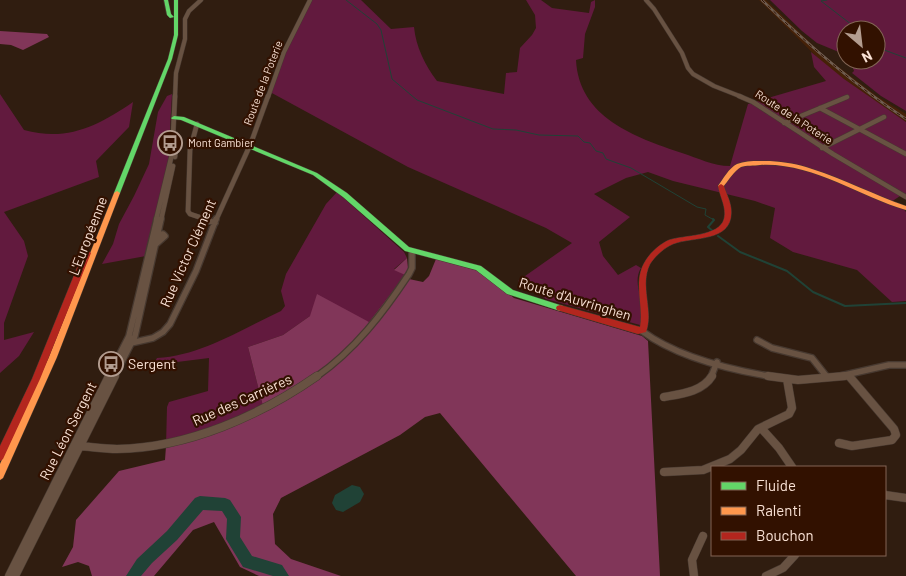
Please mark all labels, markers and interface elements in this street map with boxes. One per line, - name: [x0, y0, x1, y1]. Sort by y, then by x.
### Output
- north arrow: [836, 20, 886, 70]
- street label: Route de la Poterie: [240, 39, 285, 127]
- text: N: [859, 47, 875, 67]
- street label: Route de la Poterie: [753, 87, 835, 146]
- bus stop icon: Mont Gambier: [157, 130, 183, 156]
- place label: Mont Gambier: [188, 136, 254, 149]
- street label: L'Européenne: [65, 194, 110, 278]
- street label: Rue Victor Clément: [156, 196, 219, 310]
- street label: Route d'Auvringhen: [517, 273, 633, 324]
- bus stop icon: Sergent: [98, 351, 124, 377]
- place label: Sergent: [128, 355, 176, 372]
- street label: Rue des Carrières: [190, 370, 294, 429]
- street label: Rue Léon Sergent: [35, 379, 100, 483]
- legend: [711, 466, 886, 556]
- text: Fluide: [756, 476, 796, 494]
- text: Ralenti: [756, 501, 802, 519]
- text: Bouchon: [756, 526, 814, 544]

